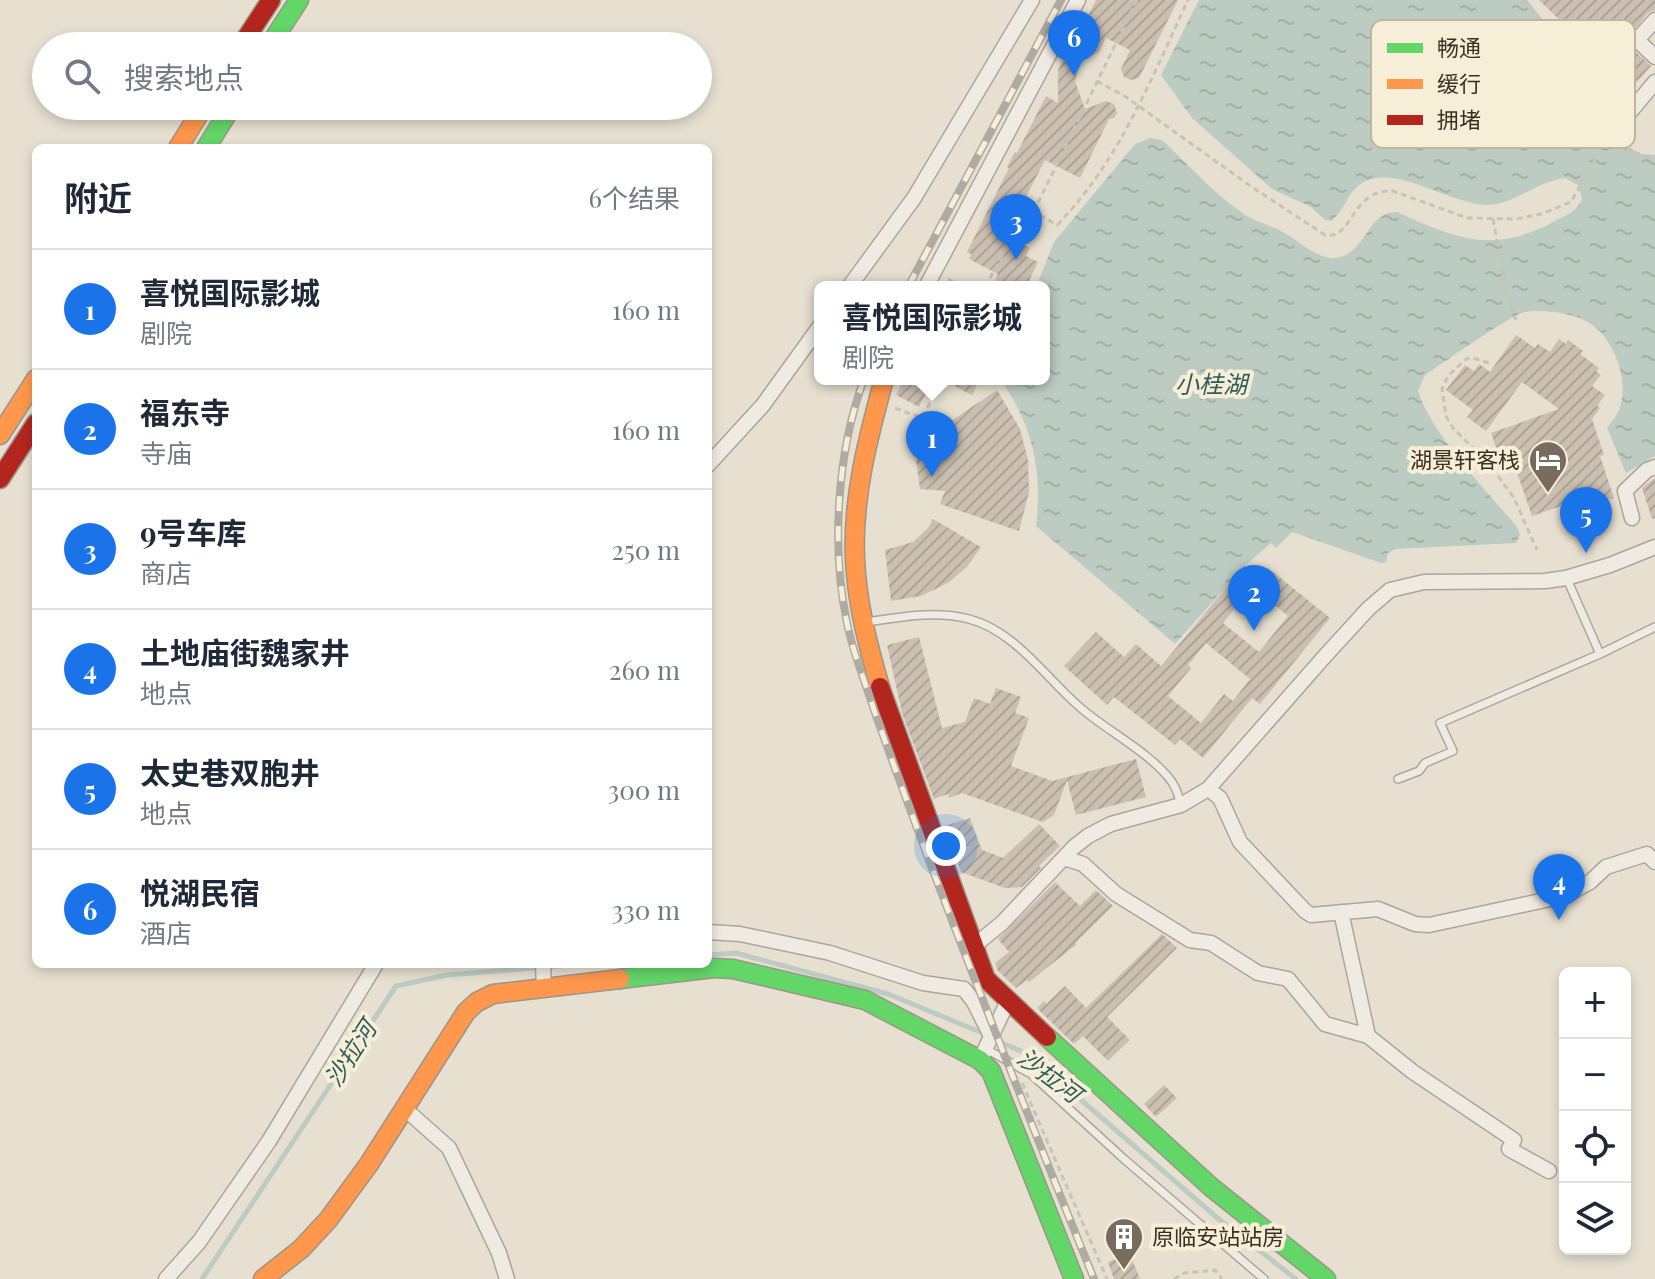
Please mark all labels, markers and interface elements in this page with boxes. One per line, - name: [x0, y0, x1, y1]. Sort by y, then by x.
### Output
- pin: 6: [1048, 10, 1100, 76]
- legend: [1371, 20, 1635, 148]
- search box: [32, 32, 712, 120]
- text: 畅通: [1437, 32, 1481, 62]
- icon: search: [60, 54, 104, 98]
- text: 搜索地点: [124, 57, 244, 97]
- text: 缓行: [1437, 68, 1481, 98]
- text: 拥堵: [1437, 104, 1481, 134]
- text: 附近: [64, 174, 132, 220]
- text: 6个结果: [589, 180, 680, 215]
- pin: 3: [990, 194, 1042, 260]
- text: 喜悦国际影城: [140, 272, 320, 312]
- popup: [814, 281, 1050, 385]
- text: 1: [85, 292, 95, 327]
- text: 160 m: [612, 292, 680, 327]
- text: 喜悦国际影城: [842, 296, 1022, 336]
- text: 剧院: [140, 315, 192, 350]
- text: 剧院: [842, 339, 894, 374]
- water label: 小桂湖: [1175, 367, 1251, 399]
- text: 福东寺: [140, 392, 230, 432]
- pin: 1: [906, 411, 958, 477]
- text: 2: [83, 412, 97, 447]
- text: 160 m: [612, 412, 680, 447]
- text: 寺庙: [140, 435, 192, 470]
- hotel icon: 湖景轩客栈: [1527, 439, 1569, 494]
- place label: 湖景轩客栈: [1410, 444, 1520, 474]
- pin: 5: [1560, 487, 1612, 553]
- text: 9号车库: [140, 512, 247, 552]
- text: 3: [84, 532, 96, 567]
- text: 250 m: [612, 532, 680, 567]
- text: 商店: [140, 555, 192, 590]
- pin: 2: [1228, 565, 1280, 631]
- text: 土地庙街魏家井: [140, 632, 350, 672]
- text: 4: [83, 652, 97, 687]
- text: 260 m: [609, 652, 680, 687]
- text: 地点: [140, 675, 192, 710]
- text: 太史巷双胞井: [140, 752, 320, 792]
- text: 5: [84, 772, 96, 807]
- text: 300 m: [608, 772, 680, 807]
- text: 地点: [140, 795, 192, 830]
- your location: [926, 826, 966, 866]
- pin: 4: [1533, 854, 1585, 920]
- text: 悦湖民宿: [140, 872, 260, 912]
- text: 6: [83, 892, 97, 927]
- text: 330 m: [611, 892, 680, 927]
- text: 酒店: [140, 915, 192, 950]
- map controls: [1559, 967, 1631, 1255]
- button: +: [1559, 967, 1631, 1039]
- water label: 沙拉河: [316, 1011, 385, 1092]
- button: −: [1559, 1039, 1631, 1111]
- water label: 沙拉河: [1012, 1040, 1092, 1111]
- button: locate: [1559, 1111, 1631, 1183]
- button: layers: [1559, 1183, 1631, 1255]
- building icon: 原临安站站房: [1103, 1216, 1145, 1271]
- place label: 原临安站站房: [1152, 1221, 1284, 1251]

